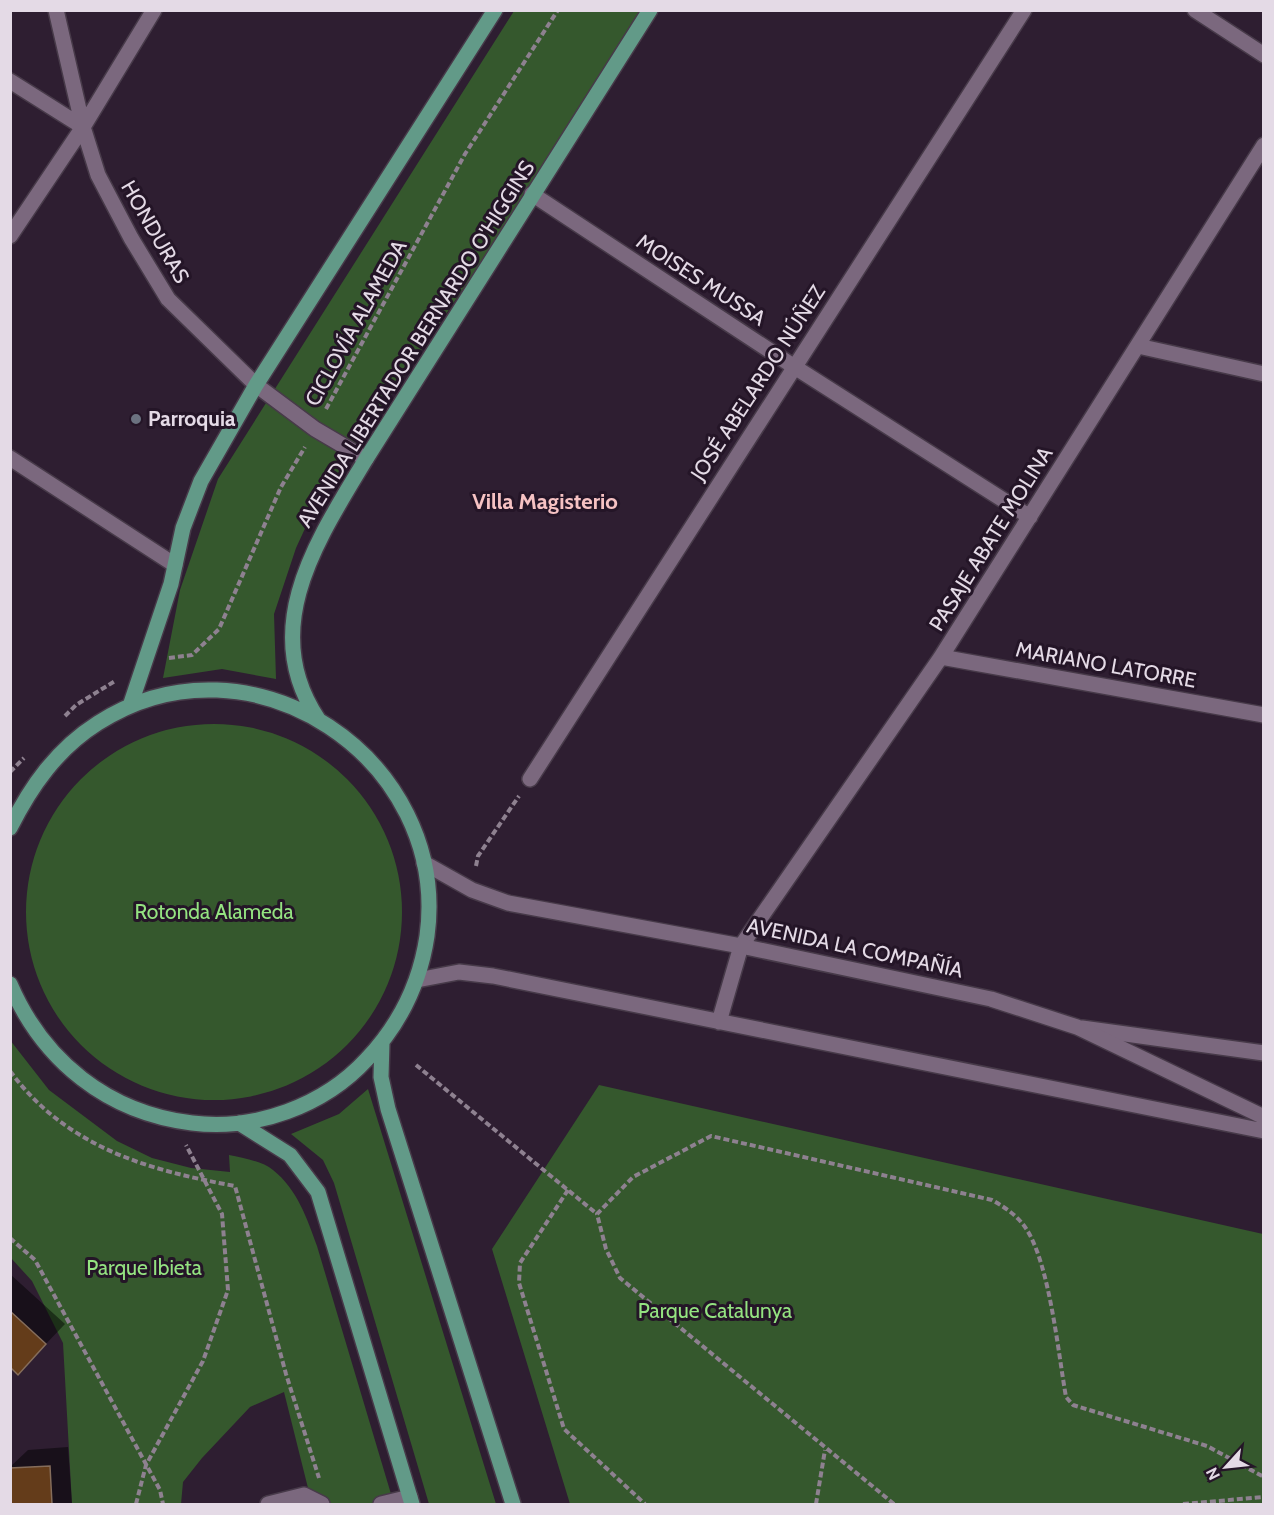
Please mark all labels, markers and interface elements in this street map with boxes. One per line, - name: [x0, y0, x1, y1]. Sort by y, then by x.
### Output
- street label: AVENIDA LIBERTADOR BERNARDO O'HIGGINS: [292, 156, 539, 532]
- street label: HONDURAS: [116, 176, 195, 287]
- street label: MOISES MUSSA: [632, 229, 771, 331]
- street label: CICLOVÍA ALAMEDA: [300, 235, 412, 410]
- street label: JOSÉ ABELARDO NÚÑEZ: [684, 280, 830, 486]
- place label: Parroquia: [148, 406, 236, 431]
- marker: Parroquia: [129, 412, 143, 426]
- street label: PASAJE ABATE MOLINA: [924, 442, 1058, 635]
- district label: Villa Magisterio: [472, 488, 618, 515]
- street label: MARIANO LATORRE: [1014, 636, 1198, 693]
- park label: Rotonda Alameda: [134, 899, 294, 924]
- street label: AVENIDA LA COMPAÑÍA: [745, 911, 966, 983]
- park label: Parque Ibieta: [86, 1255, 202, 1280]
- park label: Parque Catalunya: [638, 1298, 792, 1323]
- north arrow: [1196, 1437, 1256, 1497]
- text: N: [1202, 1464, 1224, 1483]

